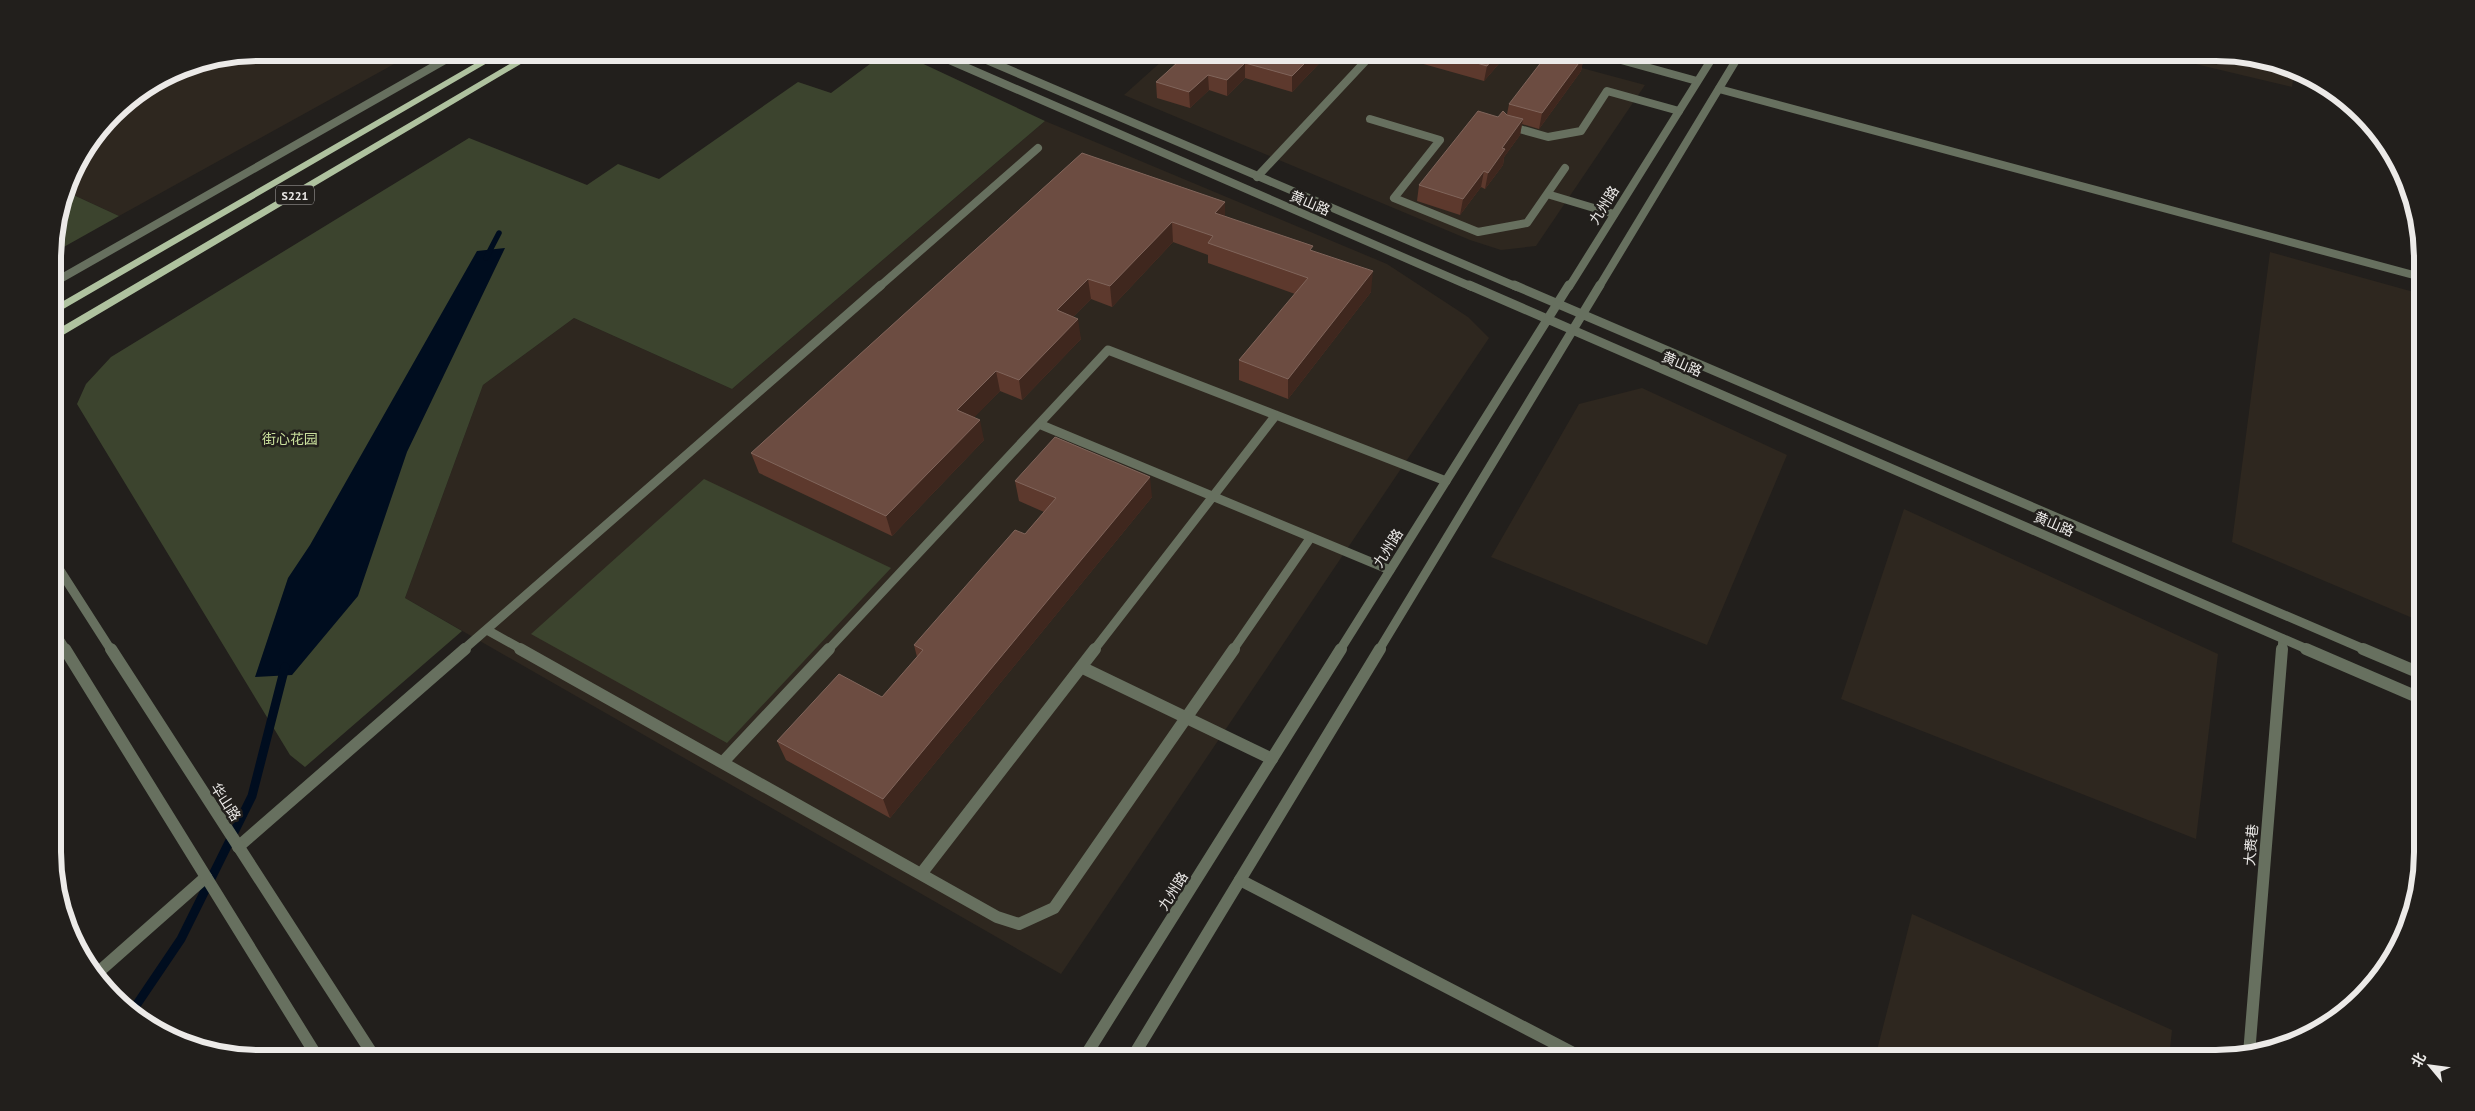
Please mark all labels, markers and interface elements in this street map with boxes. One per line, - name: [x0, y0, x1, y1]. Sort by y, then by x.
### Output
- street label: 九州路: [1585, 182, 1623, 228]
- road number: S221: [276, 186, 314, 204]
- street label: 黄山路: [1287, 187, 1333, 219]
- street label: 黄山路: [1659, 348, 1705, 380]
- park label: 街心花园: [262, 430, 318, 448]
- street label: 黄山路: [2031, 508, 2077, 540]
- street label: 九州路: [1369, 525, 1407, 571]
- street label: 华山路: [207, 779, 245, 825]
- street label: 大赉巷: [2240, 823, 2262, 867]
- street label: 九州路: [1154, 868, 1192, 914]
- north arrow: [2405, 1041, 2455, 1091]
- text: 北: [2407, 1049, 2430, 1070]

